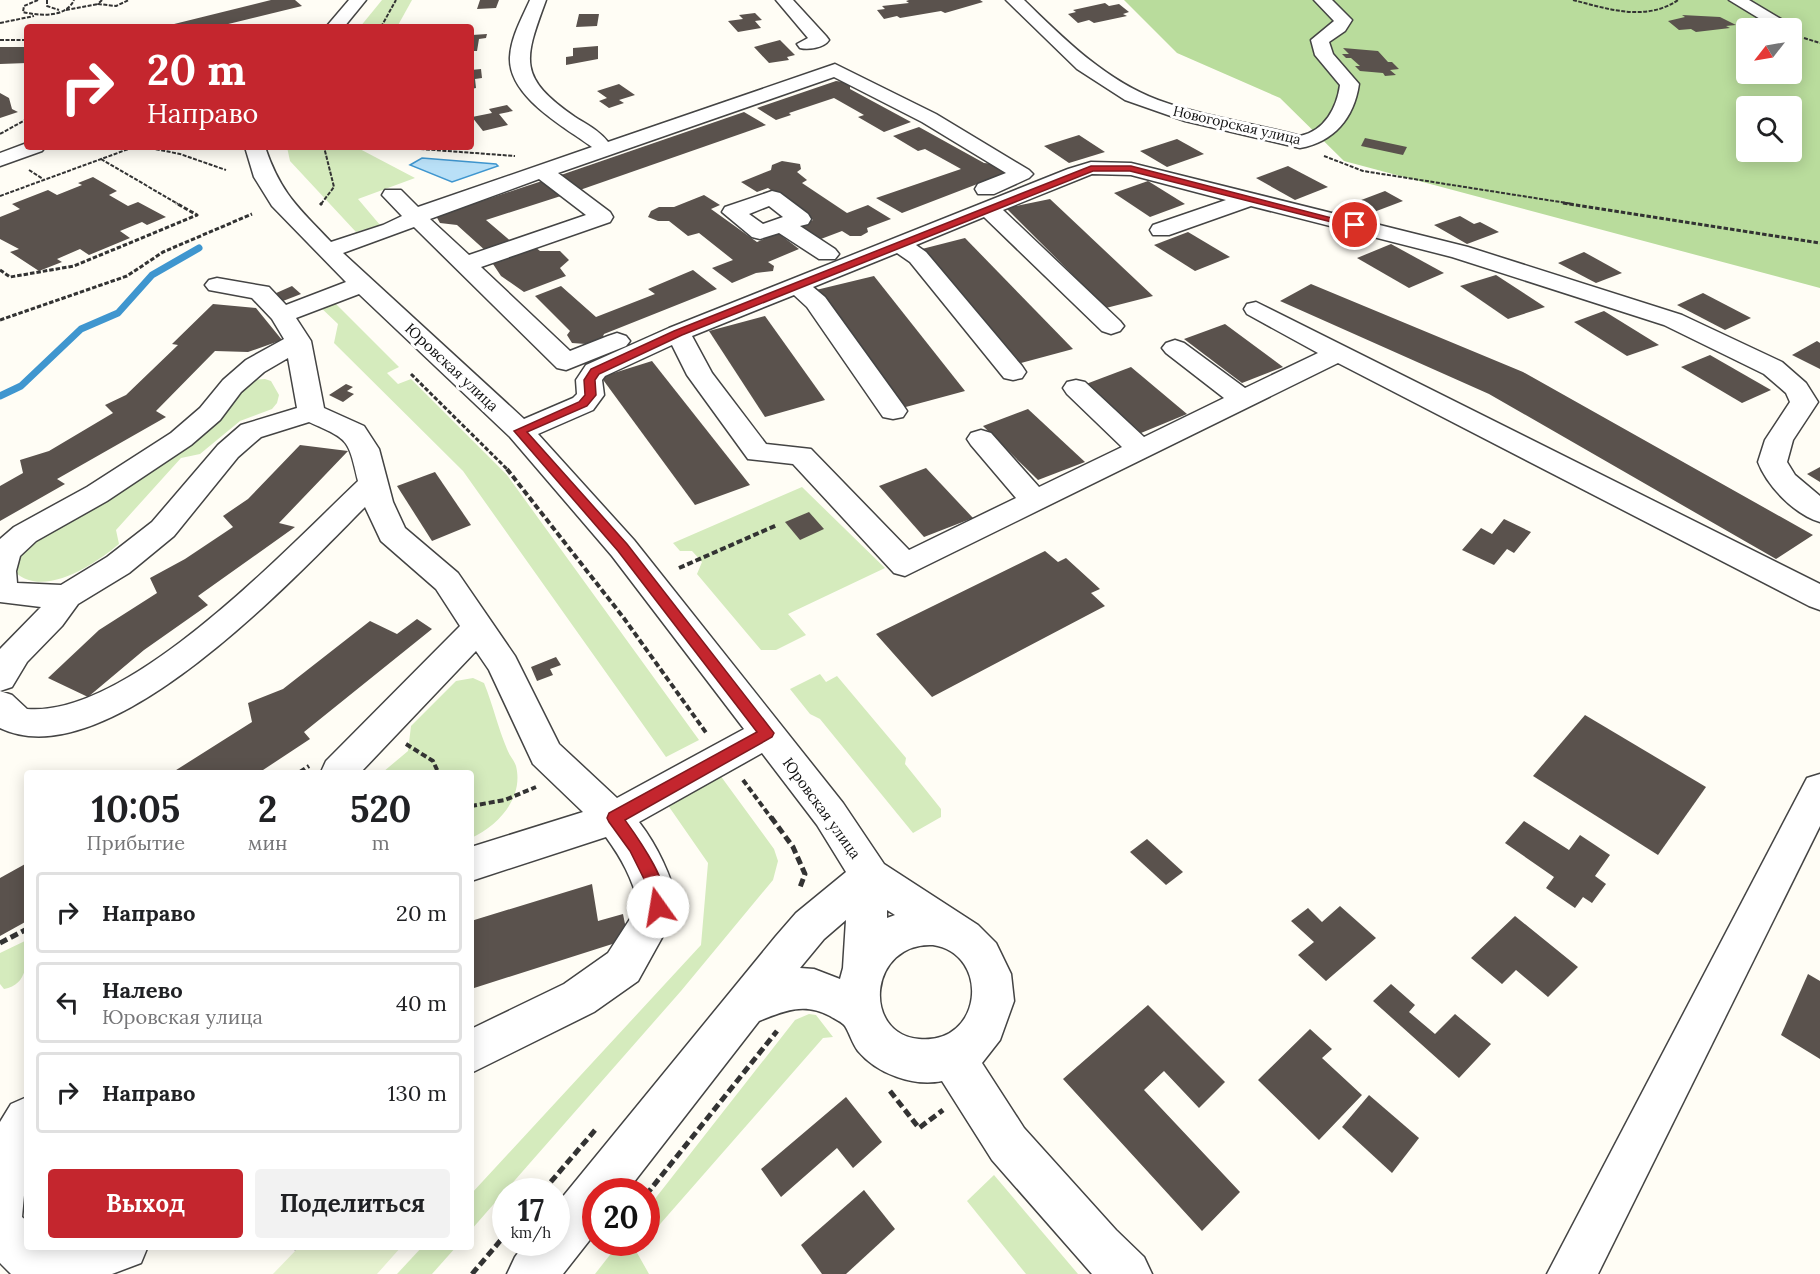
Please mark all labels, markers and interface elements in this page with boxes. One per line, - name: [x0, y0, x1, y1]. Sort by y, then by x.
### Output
- north arrow: [1736, 18, 1802, 84]
- map controls: [1736, 18, 1802, 162]
- text: 20 m: [147, 43, 246, 97]
- icon: right: [48, 48, 126, 126]
- text: Направо: [147, 96, 258, 130]
- button: search: [1736, 96, 1802, 162]
- street label: Новогорская улица: [1171, 102, 1303, 148]
- pin: [1329, 199, 1380, 250]
- icon: arrive: [1338, 208, 1371, 241]
- street label: Юровская улица: [401, 319, 503, 415]
- street label: Юровская улица: [779, 754, 865, 863]
- text: 10:05: [91, 786, 180, 832]
- text: 2: [258, 786, 277, 832]
- text: 520: [350, 786, 411, 832]
- text: Прибытие: [87, 830, 185, 855]
- text: мин: [248, 830, 287, 855]
- text: m: [372, 830, 390, 855]
- position arrow: [626, 875, 690, 939]
- icon: right: [51, 896, 84, 929]
- text: Направо: [102, 899, 196, 927]
- text: 20 m: [396, 899, 447, 927]
- text: Налево: [102, 976, 183, 1004]
- icon: left: [51, 986, 84, 1019]
- text: 40 m: [396, 989, 447, 1017]
- text: Юровская улица: [102, 1004, 263, 1029]
- icon: right: [51, 1076, 84, 1109]
- text: Направо: [102, 1079, 196, 1107]
- text: 130 m: [388, 1079, 447, 1107]
- button: Выход: [48, 1169, 243, 1238]
- button: Поделиться: [255, 1169, 450, 1238]
- speed limit sign: 20: [582, 1178, 660, 1256]
- text: 17: [518, 1191, 544, 1229]
- text: km/h: [511, 1223, 551, 1242]

